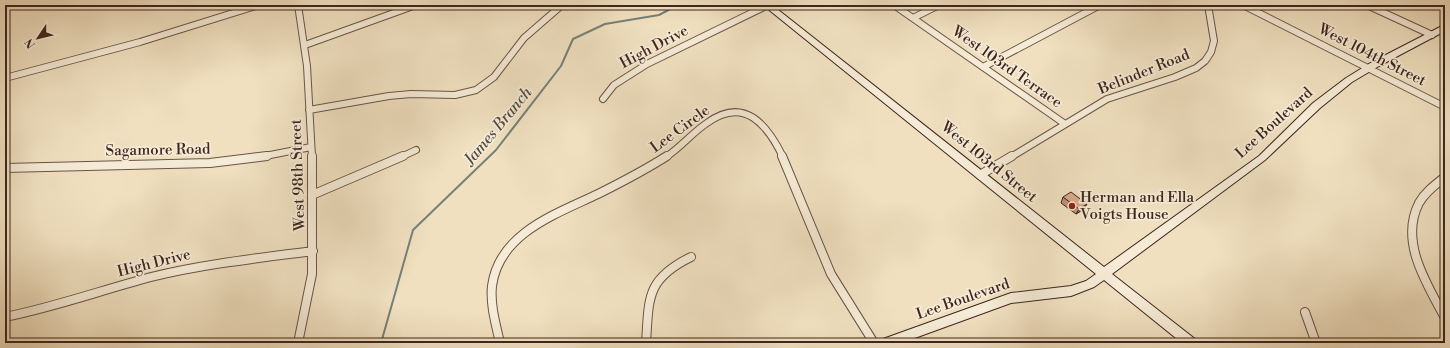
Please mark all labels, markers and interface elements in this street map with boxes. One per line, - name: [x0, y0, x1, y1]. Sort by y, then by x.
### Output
- north arrow: [18, 18, 58, 58]
- street label: West 104th Street: [1314, 19, 1430, 91]
- street label: High Drive: [616, 21, 692, 73]
- street label: West 103rd Terrace: [947, 21, 1066, 112]
- text: N: [22, 35, 39, 51]
- street label: Belinder Road: [1095, 45, 1193, 99]
- water label: James Branch: [458, 83, 536, 171]
- street label: Lee Boulevard: [1231, 83, 1317, 163]
- street label: Lee Circle: [646, 101, 714, 157]
- street label: West 103rd Street: [936, 117, 1041, 207]
- street label: West 98th Street: [287, 118, 309, 232]
- street label: Sagamore Road: [105, 140, 211, 160]
- place label: Herman and Ella Voigts House: [1079, 188, 1195, 224]
- marker: Herman and Ella Voigts House: [1067, 201, 1077, 211]
- street label: High Drive: [115, 245, 193, 281]
- street label: Lee Boulevard: [914, 274, 1013, 324]

